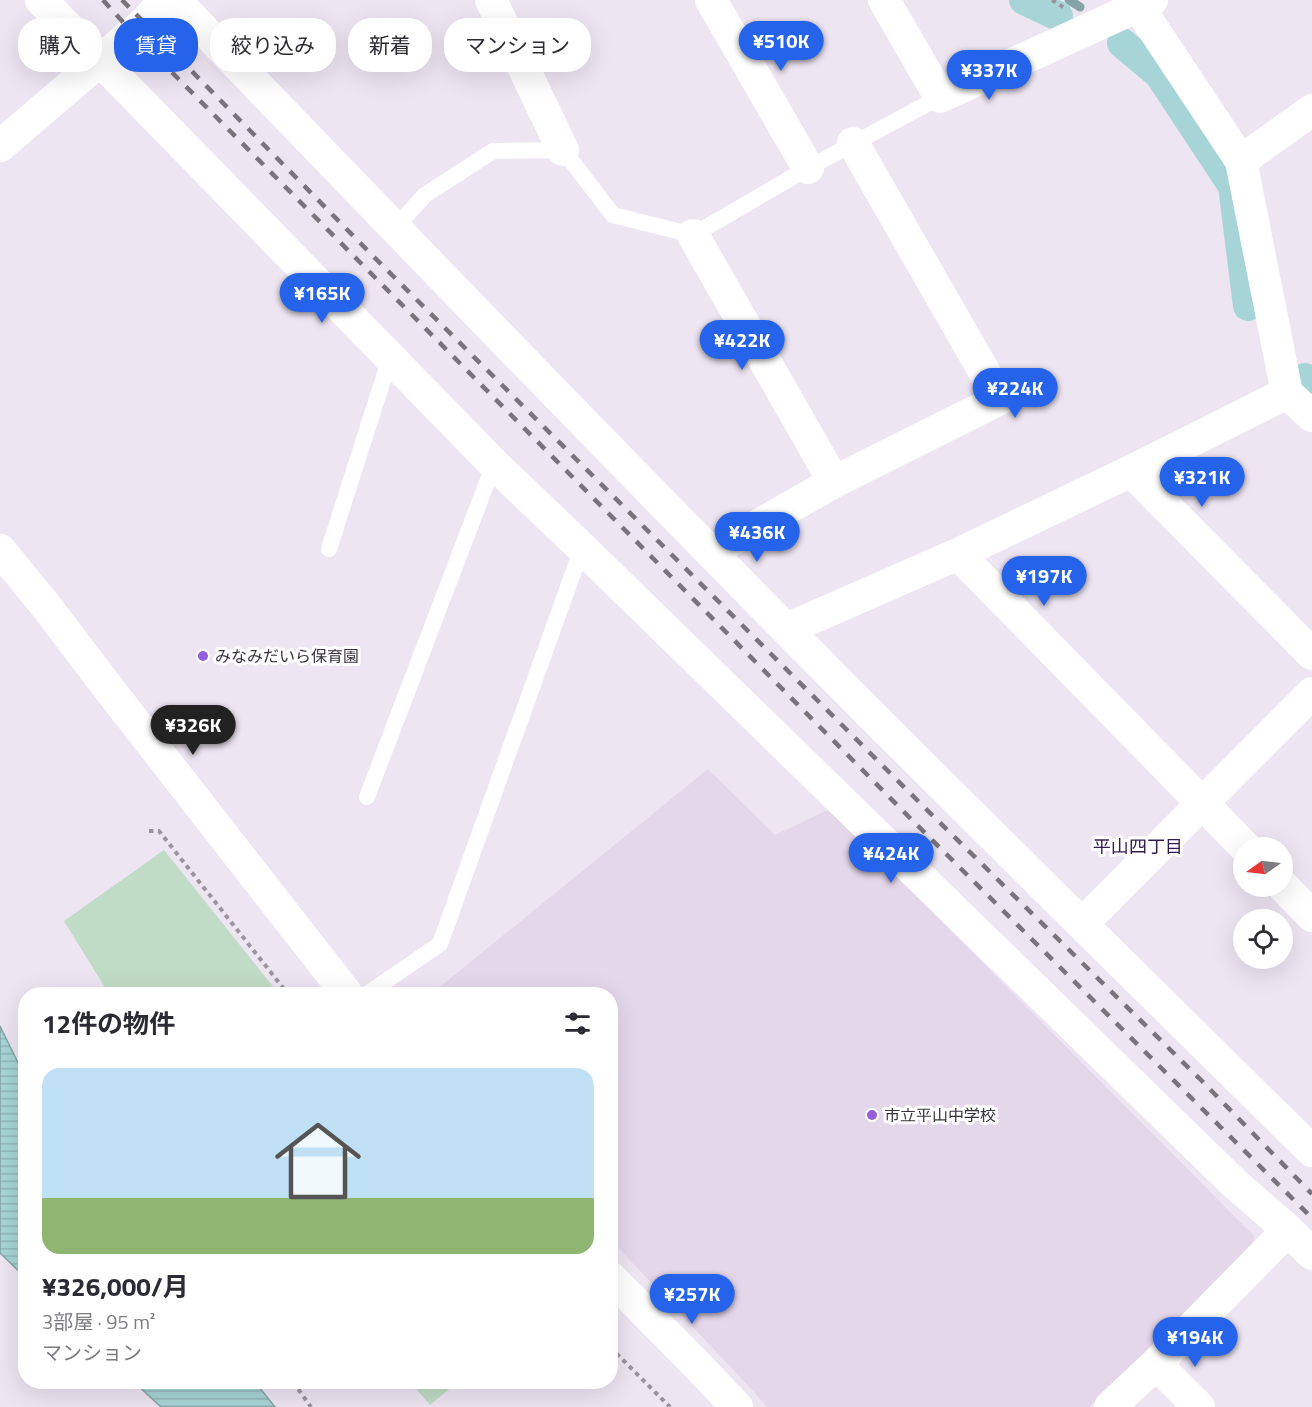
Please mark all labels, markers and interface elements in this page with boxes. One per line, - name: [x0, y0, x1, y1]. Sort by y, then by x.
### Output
- chip: 購入: [18, 18, 102, 72]
- chip: 賃貸: [114, 18, 198, 72]
- chip: 絞り込み: [210, 18, 336, 72]
- chip: 新着: [348, 18, 432, 72]
- chip: マンション: [444, 18, 591, 72]
- pin: ¥510K: [739, 21, 823, 72]
- text: ¥510K: [753, 25, 809, 56]
- pin: ¥337K: [947, 50, 1031, 101]
- text: ¥337K: [961, 54, 1017, 85]
- pin: ¥165K: [280, 273, 364, 324]
- text: ¥165K: [294, 277, 350, 308]
- pin: ¥422K: [700, 320, 784, 371]
- text: ¥422K: [714, 324, 770, 355]
- pin: ¥224K: [973, 368, 1057, 419]
- text: ¥224K: [987, 372, 1043, 403]
- pin: ¥321K: [1160, 457, 1244, 508]
- text: ¥321K: [1174, 461, 1230, 492]
- pin: ¥436K: [715, 512, 799, 563]
- text: ¥436K: [729, 516, 785, 547]
- pin: ¥197K: [1002, 556, 1086, 607]
- text: ¥197K: [1016, 560, 1072, 591]
- place label: みなみだいら保育園: [215, 644, 359, 668]
- marker: みなみだいら保育園: [196, 649, 210, 663]
- pin: ¥326K: [151, 705, 235, 756]
- text: ¥326K: [165, 709, 221, 740]
- pin: ¥424K: [849, 833, 933, 884]
- district label: 平山四丁目: [1093, 833, 1183, 860]
- text: ¥424K: [863, 837, 919, 868]
- north arrow: [1233, 837, 1293, 897]
- map controls: [1233, 837, 1293, 969]
- button: locate: [1233, 909, 1293, 969]
- text: 12件の物件: [42, 1004, 175, 1043]
- icon: filters: [561, 1007, 594, 1040]
- place label: 市立平山中学校: [884, 1103, 996, 1127]
- icon: home: [264, 1107, 372, 1215]
- marker: 市立平山中学校: [865, 1108, 879, 1122]
- text: ¥326,000/月: [42, 1267, 189, 1306]
- pin: ¥257K: [650, 1274, 734, 1325]
- text: ¥257K: [664, 1278, 720, 1309]
- text: 3部屋 · 95 m²: [42, 1306, 155, 1337]
- pin: ¥194K: [1153, 1317, 1237, 1368]
- text: ¥194K: [1167, 1321, 1223, 1352]
- text: マンション: [42, 1337, 142, 1368]

